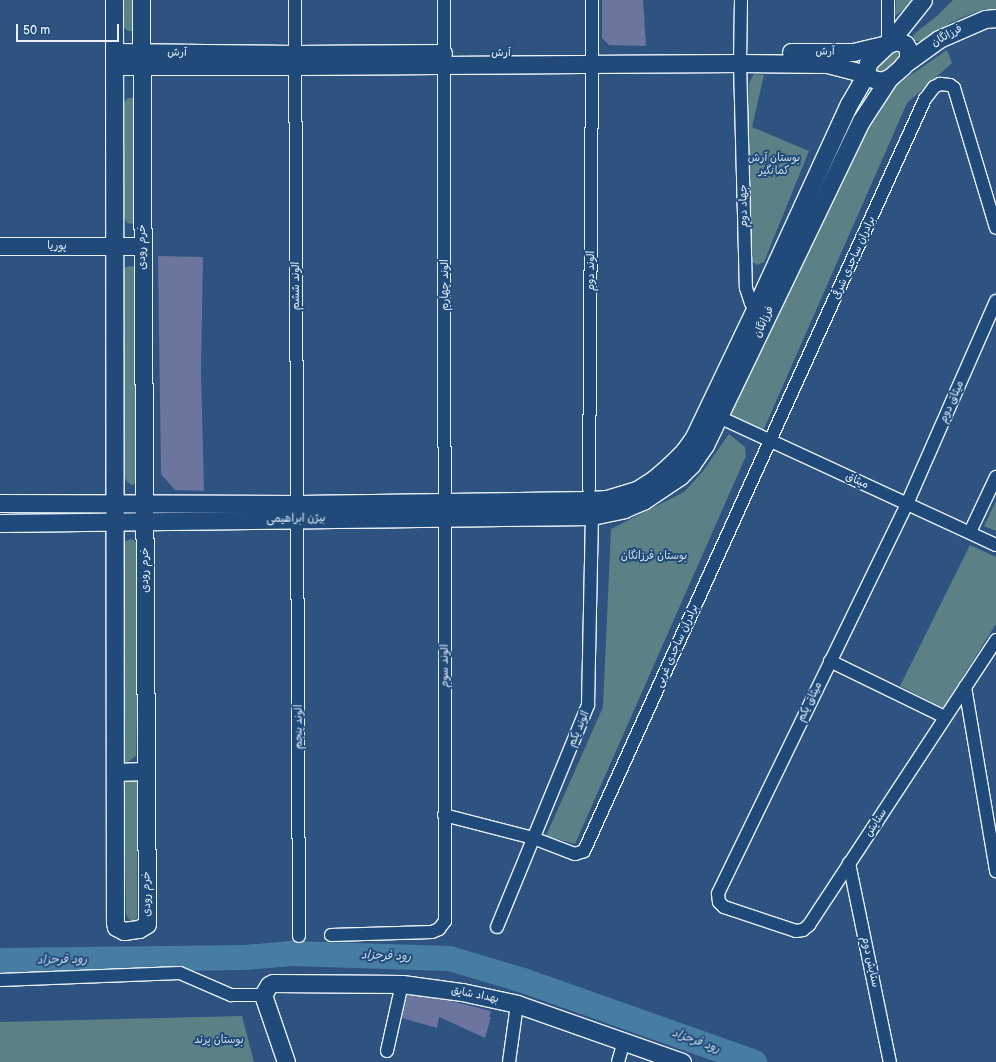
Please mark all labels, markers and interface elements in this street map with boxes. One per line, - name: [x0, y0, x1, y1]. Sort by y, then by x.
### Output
- scale bar: [18, 16, 121, 42]
- street label: فرزانگان: [929, 22, 965, 50]
- text: 50 m: [23, 23, 50, 38]
- street label: آرش: [815, 45, 835, 59]
- street label: آرش: [167, 46, 187, 60]
- street label: آرش: [491, 46, 511, 60]
- park label: بوستان آرش کمانگیر: [748, 152, 800, 178]
- street label: جهاد دوم: [737, 184, 751, 228]
- street label: برادران ساجدی شرقی: [830, 214, 878, 302]
- street label: خرم رودی: [135, 224, 149, 270]
- street label: پوریا: [47, 239, 67, 253]
- street label: الوند دوم: [584, 251, 598, 291]
- street label: الوند چهارم: [438, 259, 452, 311]
- street label: الوند ششم: [289, 262, 303, 310]
- street label: فرزانگان: [751, 304, 777, 340]
- street label: میثاق دوم: [937, 379, 967, 425]
- street label: میثاق: [843, 470, 871, 492]
- street label: بیژن ابراهیمی: [266, 512, 326, 526]
- street label: خرم رودی: [138, 547, 152, 593]
- park label: بوستان فرزانگان: [621, 549, 687, 563]
- street label: برادران ساجدی غربی: [653, 602, 701, 690]
- street label: الوند سوم: [438, 644, 452, 688]
- street label: میثاق یکم: [795, 680, 825, 724]
- street label: الوند پنجم: [292, 705, 306, 749]
- street label: الوند یکم: [565, 709, 593, 749]
- street label: ستایش: [862, 807, 890, 839]
- street label: خرم رودی: [140, 871, 154, 917]
- street label: ستایش دوم: [858, 935, 882, 989]
- water label: رود فرحزاد: [361, 948, 411, 964]
- water label: رود فرحزاد: [37, 952, 87, 968]
- street label: بهداد شایق: [450, 984, 500, 1006]
- water label: رود فرحزاد: [670, 1026, 722, 1056]
- park label: بوستان پرند: [194, 1033, 244, 1047]

